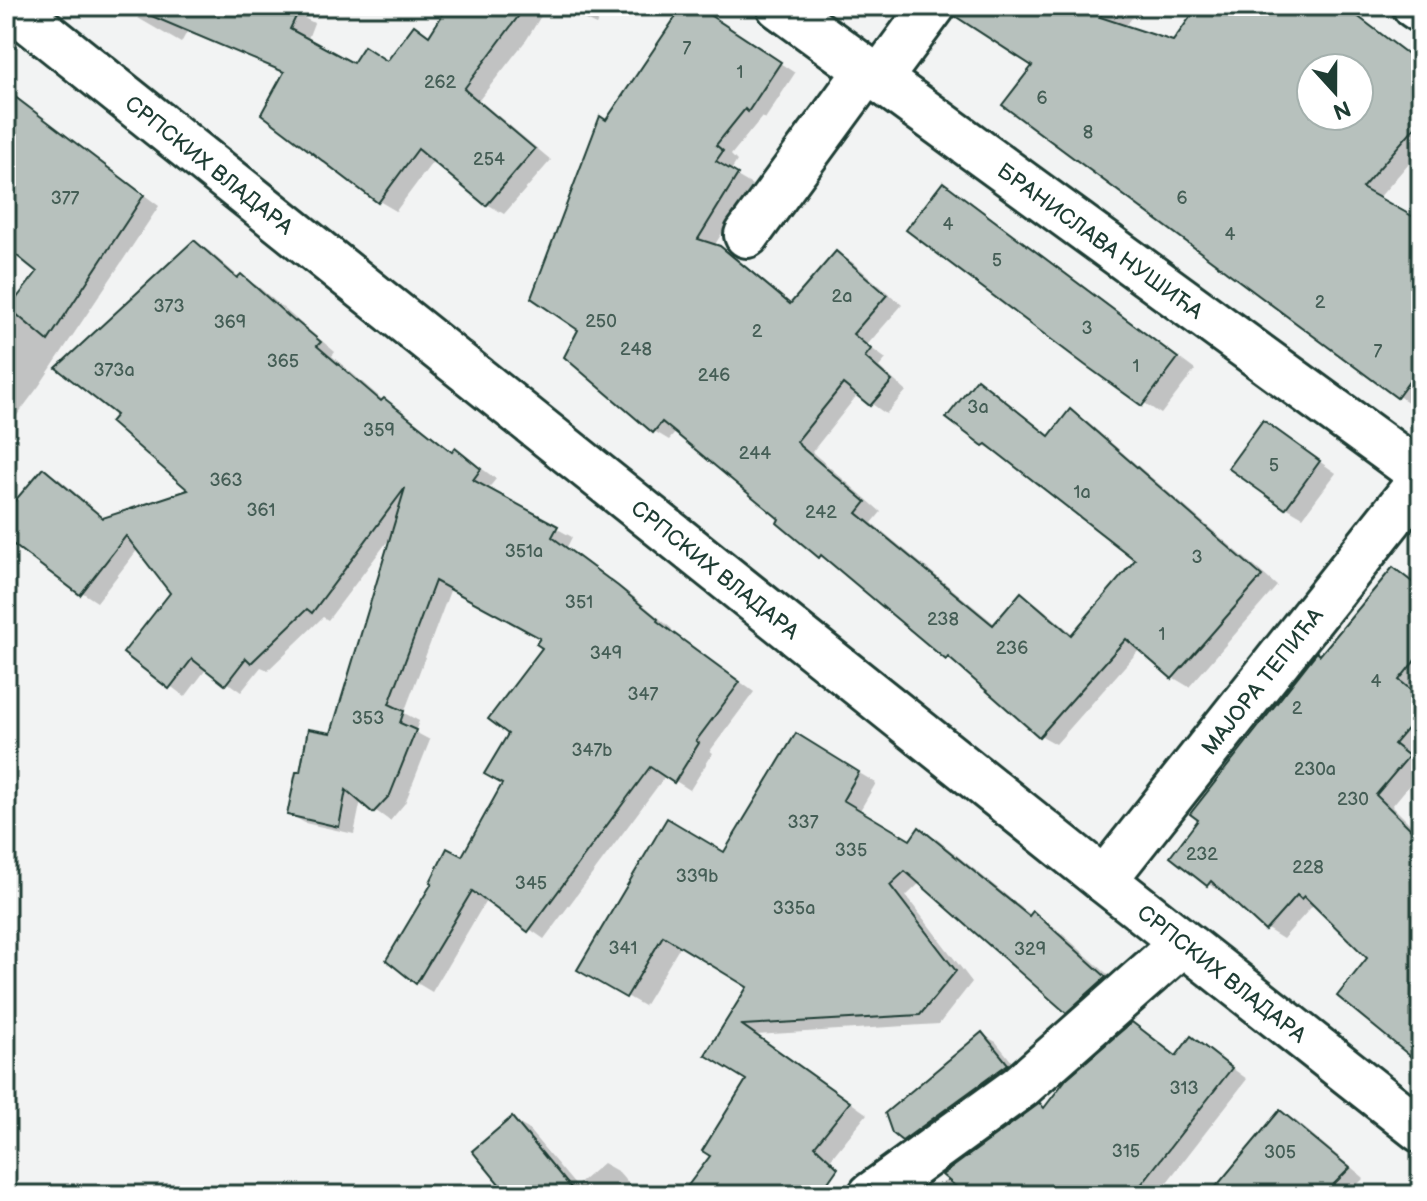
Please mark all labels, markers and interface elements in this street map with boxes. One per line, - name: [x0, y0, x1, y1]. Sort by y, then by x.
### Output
- house number: 7: [683, 38, 692, 59]
- north arrow: [1295, 52, 1375, 132]
- house number: 1: [737, 62, 743, 83]
- house number: 262: [424, 72, 456, 93]
- house number: 6: [1037, 88, 1048, 109]
- street label: СРПСКИХ ВЛАДАРА: [119, 90, 298, 242]
- text: N: [1329, 94, 1354, 125]
- house number: 8: [1083, 122, 1093, 143]
- house number: 254: [473, 149, 505, 170]
- street label: БРАНИСЛАВА НУШИЋА: [992, 158, 1208, 326]
- house number: 377: [51, 188, 80, 209]
- house number: 6: [1177, 188, 1188, 209]
- house number: 4: [943, 214, 954, 235]
- house number: 4: [1225, 224, 1236, 245]
- house number: 5: [992, 250, 1002, 271]
- house number: 2a: [832, 286, 852, 307]
- house number: 2: [1315, 292, 1326, 313]
- house number: 373: [154, 296, 184, 317]
- house number: 250: [585, 311, 617, 332]
- house number: 369: [214, 312, 246, 333]
- house number: 3: [1081, 318, 1093, 339]
- house number: 2: [752, 321, 763, 342]
- house number: 248: [620, 339, 652, 360]
- house number: 7: [1374, 341, 1383, 362]
- house number: 365: [267, 351, 299, 372]
- house number: 1: [1133, 356, 1139, 377]
- house number: 373a: [93, 360, 135, 381]
- house number: 246: [698, 365, 730, 386]
- house number: 3a: [967, 397, 989, 418]
- house number: 359: [363, 420, 395, 441]
- house number: 244: [739, 443, 771, 464]
- house number: 5: [1269, 455, 1279, 476]
- house number: 363: [209, 470, 243, 491]
- house number: 1a: [1073, 482, 1091, 503]
- street label: СРПСКИХ ВЛАДАРА: [625, 495, 804, 646]
- house number: 361: [246, 500, 276, 521]
- house number: 242: [805, 502, 837, 523]
- house number: 351a: [505, 541, 543, 562]
- house number: 3: [1191, 547, 1203, 568]
- house number: 351: [565, 592, 593, 613]
- street label: МАЈОРА ТЕПИЋА: [1196, 602, 1330, 761]
- house number: 238: [927, 609, 959, 630]
- house number: 1: [1159, 624, 1165, 645]
- house number: 236: [996, 638, 1028, 659]
- house number: 349: [590, 643, 622, 664]
- house number: 4: [1371, 671, 1382, 692]
- house number: 347: [628, 684, 659, 705]
- house number: 2: [1292, 698, 1303, 719]
- house number: 353: [352, 708, 384, 729]
- house number: 347b: [571, 740, 613, 761]
- house number: 230a: [1294, 759, 1336, 780]
- house number: 230: [1337, 789, 1369, 810]
- house number: 337: [788, 812, 819, 833]
- house number: 335: [835, 840, 867, 861]
- house number: 232: [1186, 844, 1218, 865]
- house number: 228: [1292, 857, 1324, 878]
- house number: 339b: [676, 866, 718, 887]
- house number: 345: [515, 873, 547, 894]
- house number: 335a: [773, 898, 815, 919]
- street label: СРПСКИХ ВЛАДАРА: [1131, 900, 1312, 1050]
- house number: 341: [608, 938, 638, 959]
- house number: 329: [1014, 939, 1046, 960]
- house number: 313: [1169, 1078, 1199, 1099]
- house number: 315: [1112, 1141, 1140, 1162]
- house number: 305: [1264, 1142, 1296, 1163]

